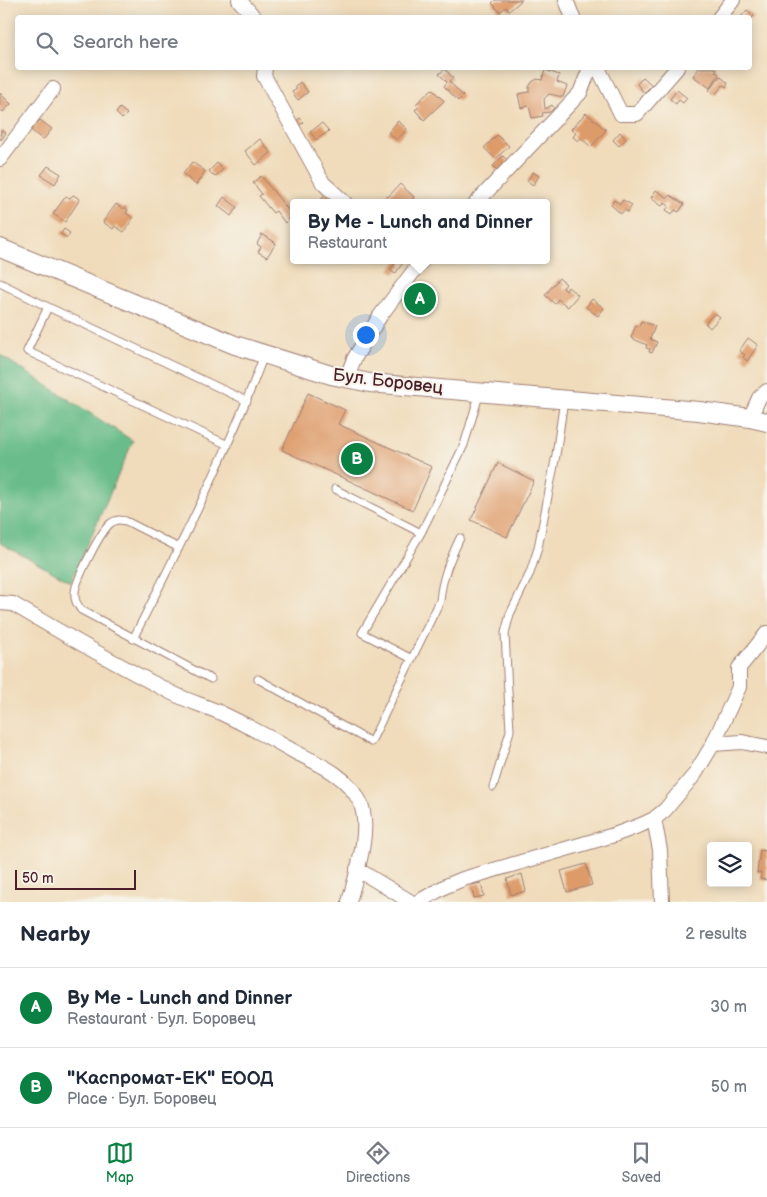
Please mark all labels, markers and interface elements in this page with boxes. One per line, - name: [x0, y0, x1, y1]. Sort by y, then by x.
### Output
- search box: [15, 15, 752, 70]
- icon: search: [33, 29, 61, 57]
- text: Search here: [73, 31, 178, 54]
- popup: [290, 199, 550, 264]
- text: By Me - Lunch and Dinner: [308, 211, 533, 234]
- text: Restaurant: [308, 234, 387, 253]
- pin: A: [404, 280, 436, 318]
- your location: [353, 322, 379, 348]
- street label: Бул. Боровец: [332, 364, 445, 399]
- pin: B: [341, 440, 373, 478]
- map controls: [707, 842, 752, 887]
- button: layers: [707, 842, 752, 887]
- scale bar: [15, 867, 136, 890]
- text: 50 m: [22, 870, 54, 887]
- text: Nearby: [20, 922, 90, 947]
- text: 2 results: [685, 925, 747, 944]
- text: By Me - Lunch and Dinner: [67, 987, 292, 1010]
- text: A: [31, 998, 41, 1017]
- text: 30 m: [710, 998, 747, 1017]
- text: Restaurant · Бул. Боровец: [67, 1010, 256, 1029]
- text: "Каспромат-ЕК" ЕООД: [67, 1067, 273, 1090]
- text: B: [30, 1078, 42, 1097]
- text: 50 m: [711, 1078, 747, 1097]
- text: Place · Бул. Боровец: [67, 1090, 217, 1109]
- tab: Map: [106, 1139, 134, 1186]
- tab: Directions: [346, 1139, 410, 1186]
- tab: Saved: [622, 1139, 661, 1186]

